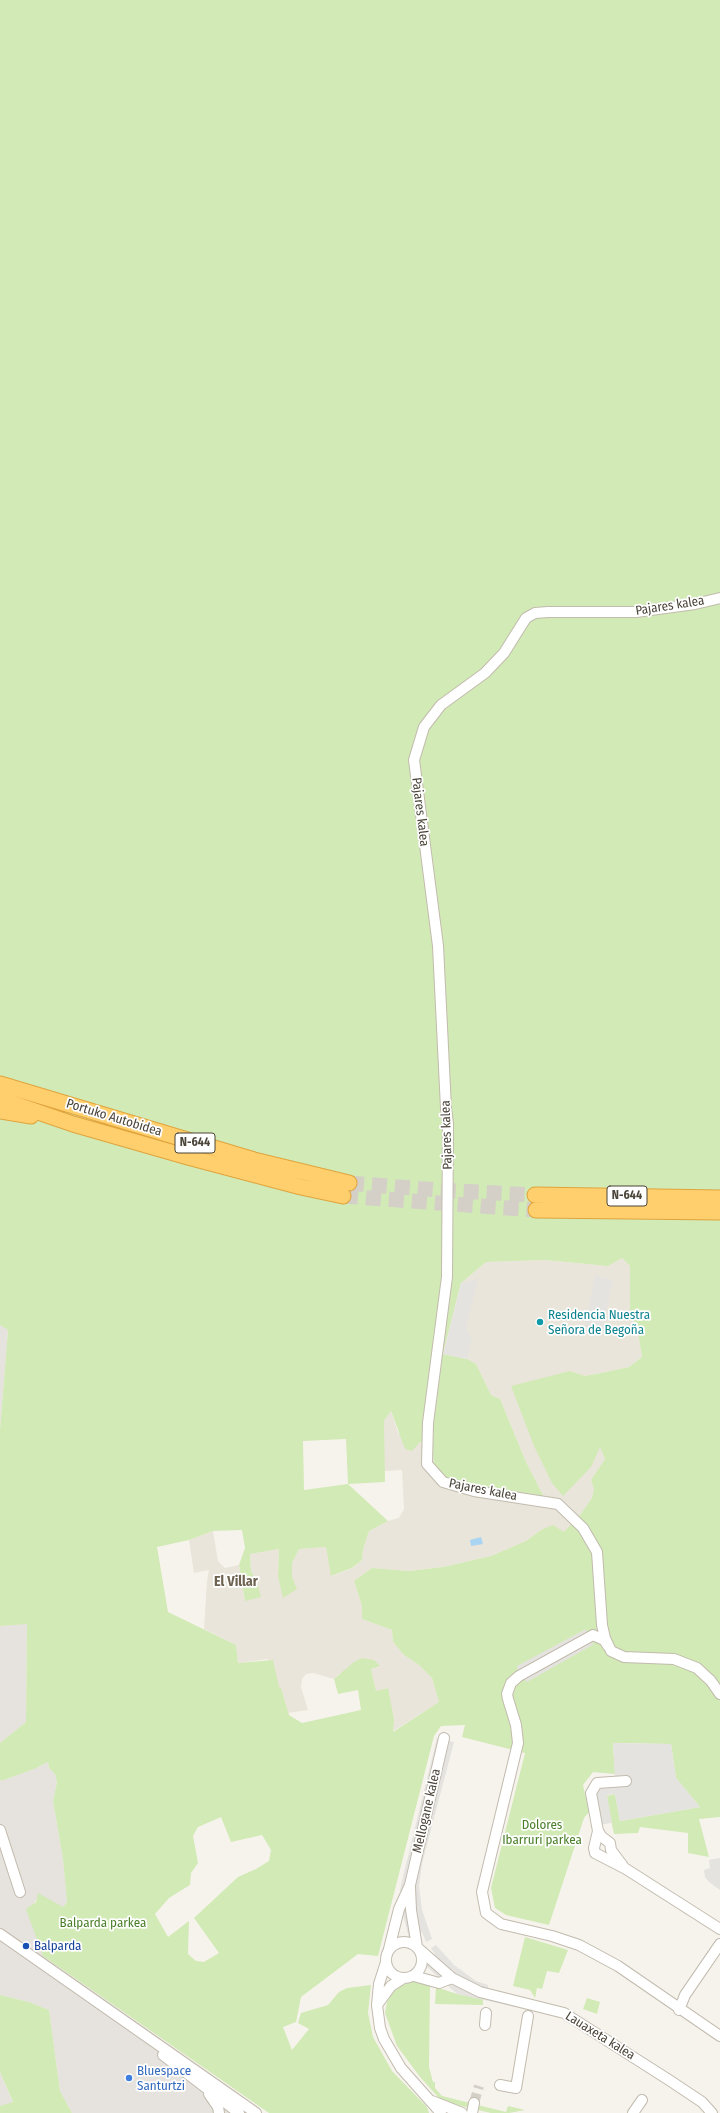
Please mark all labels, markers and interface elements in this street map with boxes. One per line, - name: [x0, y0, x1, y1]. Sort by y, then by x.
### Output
- street label: Pajares kalea: [635, 593, 705, 619]
- street label: Pajares kalea: [408, 777, 432, 847]
- street label: Portuko Autobidea: [64, 1096, 164, 1140]
- street label: Pajares kalea: [438, 1100, 456, 1170]
- road number: N-644: [175, 1133, 215, 1153]
- road number: N-644: [607, 1186, 647, 1206]
- place label: Residencia Nuestra Señora de Begoña: [548, 1307, 650, 1338]
- marker: Residencia Nuestra Señora de Begoña: [535, 1317, 545, 1327]
- street label: Pajares kalea: [447, 1476, 519, 1504]
- district label: El Villar: [214, 1574, 258, 1590]
- street label: Mellogane kalea: [410, 1767, 444, 1855]
- park label: Dolores Ibarruri parkea: [502, 1817, 582, 1848]
- park label: Balparda parkea: [60, 1915, 146, 1931]
- place label: Balparda: [34, 1938, 81, 1954]
- marker: Balparda: [21, 1941, 31, 1951]
- street label: Lauaxeta kalea: [562, 2008, 638, 2064]
- place label: Bluespace Santurtzi: [137, 2063, 191, 2094]
- marker: Bluespace Santurtzi: [124, 2073, 134, 2083]

